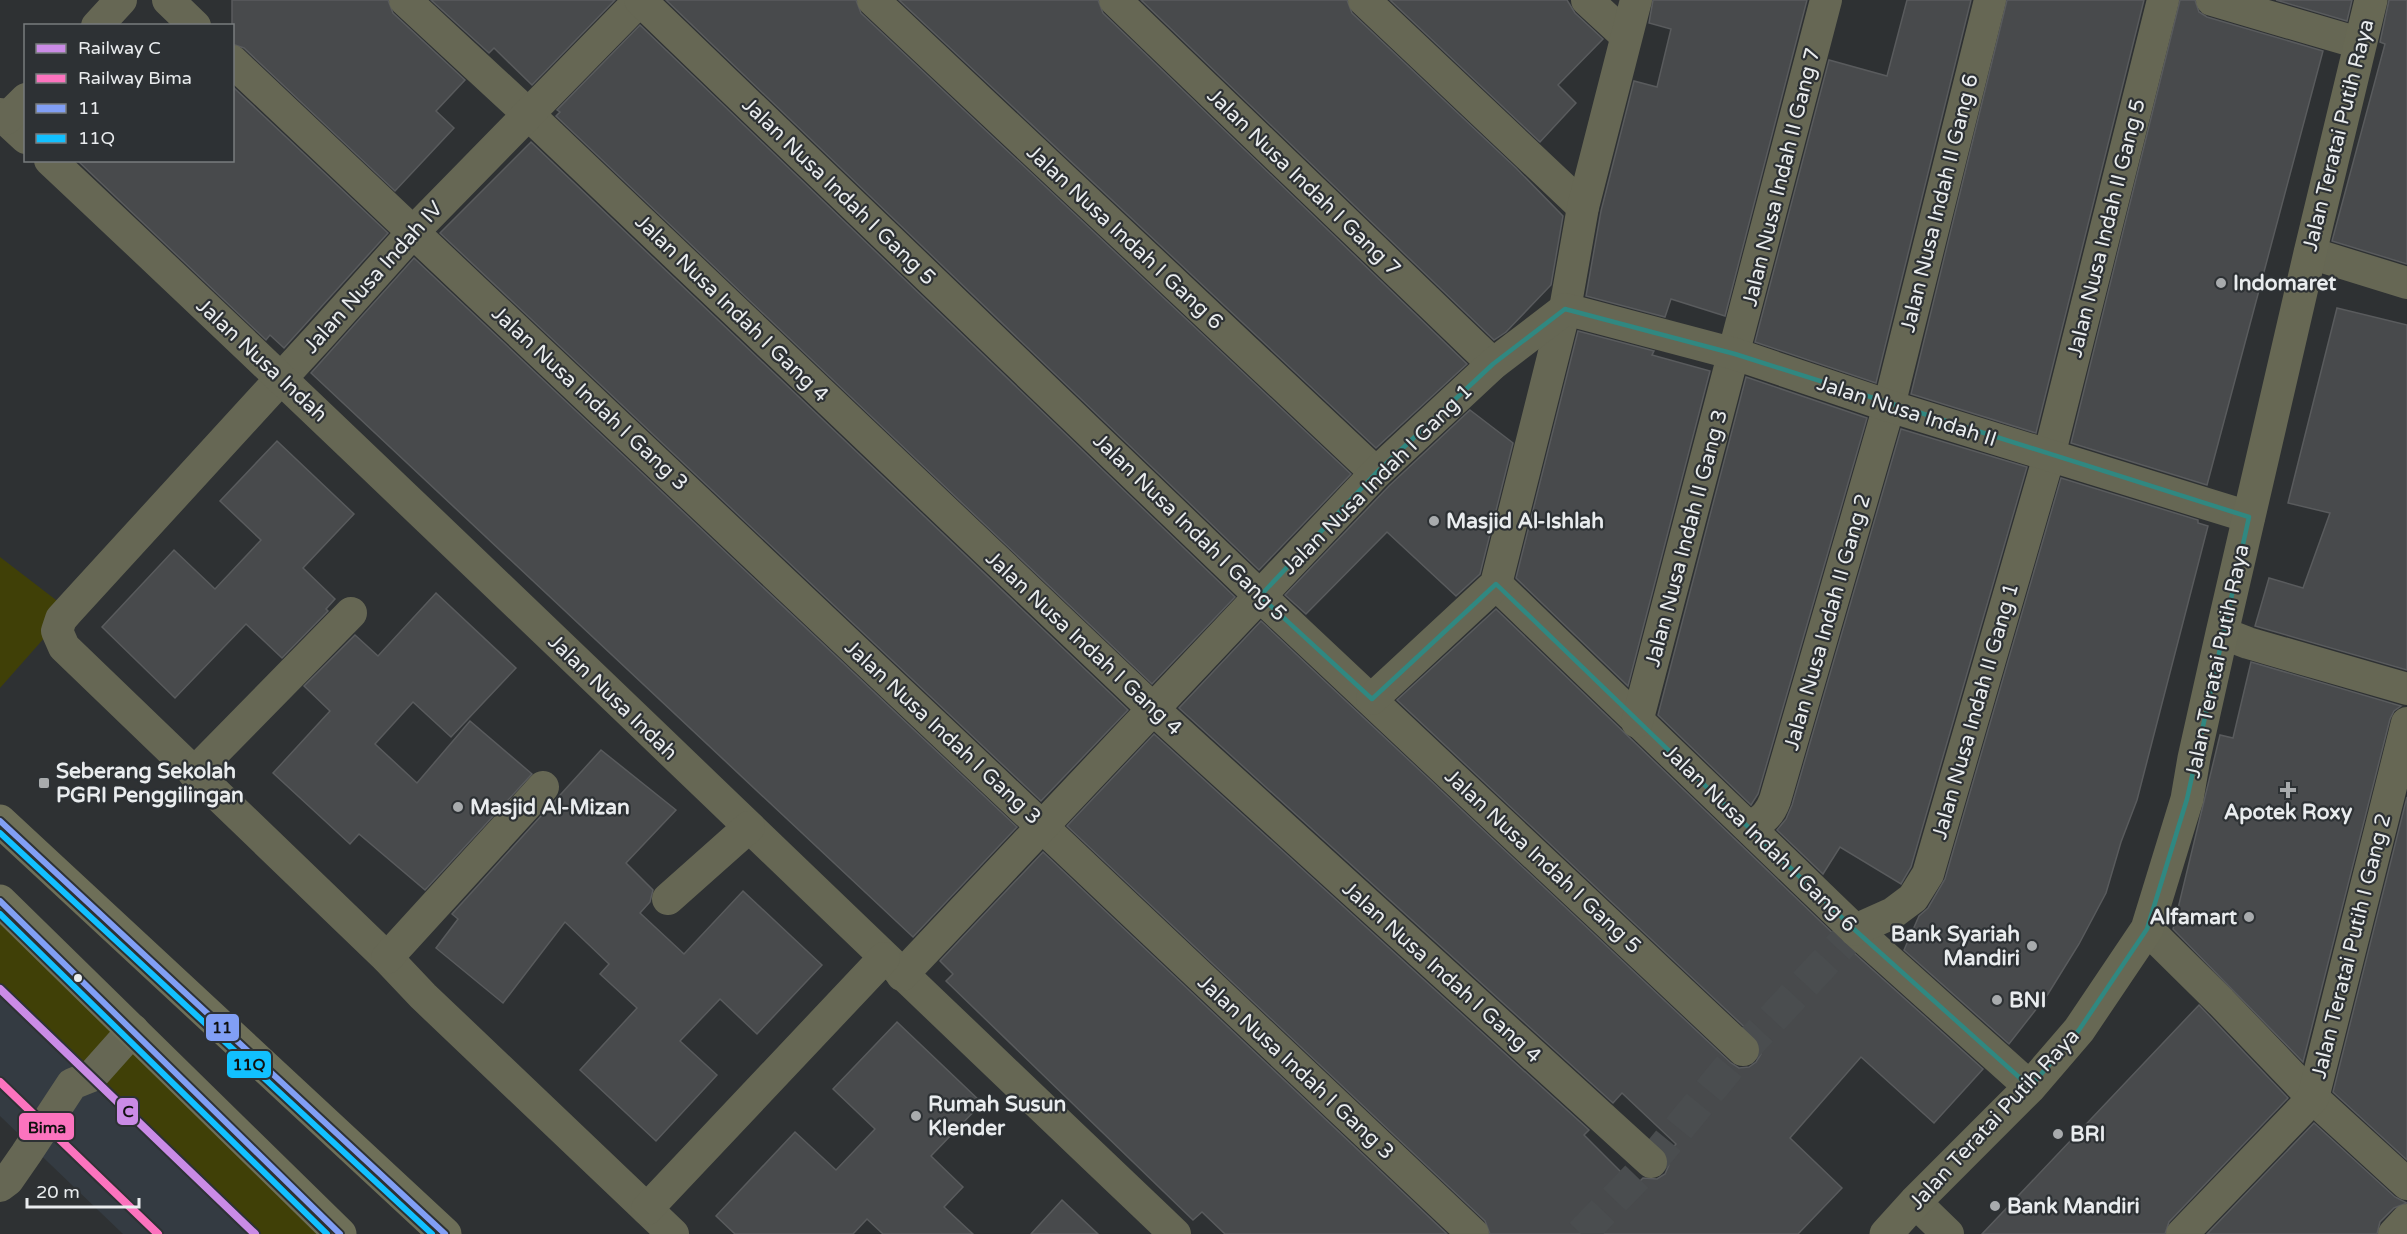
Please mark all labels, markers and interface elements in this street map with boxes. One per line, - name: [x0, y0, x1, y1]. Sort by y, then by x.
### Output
- street label: Jalan Teratai Putih Raya: [2298, 17, 2379, 254]
- legend: [24, 24, 234, 162]
- text: Railway C: [78, 37, 161, 59]
- street label: Jalan Nusa Indah II Gang 7: [1737, 45, 1826, 309]
- text: Railway Bima: [78, 67, 192, 89]
- street label: Jalan Nusa Indah II Gang 6: [1895, 71, 1984, 335]
- street label: Jalan Nusa Indah I Gang 7: [1202, 83, 1406, 281]
- street label: Jalan Nusa Indah I Gang 5: [737, 92, 941, 290]
- street label: Jalan Nusa Indah II Gang 5: [2062, 96, 2151, 360]
- text: 11: [78, 97, 101, 119]
- text: 11Q: [78, 127, 115, 149]
- street label: Jalan Nusa Indah I Gang 6: [1021, 140, 1228, 335]
- street label: Jalan Nusa Indah IV: [299, 196, 449, 359]
- street label: Jalan Nusa Indah I Gang 4: [630, 209, 834, 407]
- place label: Indomaret: [2233, 271, 2336, 296]
- marker: Indomaret: [2214, 276, 2228, 290]
- street label: Jalan Nusa Indah: [191, 293, 332, 427]
- street label: Jalan Nusa Indah I Gang 3: [486, 301, 693, 496]
- street label: Jalan Nusa Indah II: [1814, 371, 2000, 452]
- street label: Jalan Nusa Indah I Gang 1: [1277, 379, 1478, 580]
- street label: Jalan Nusa Indah II Gang 3: [1640, 407, 1733, 669]
- street label: Jalan Nusa Indah I Gang 5: [1088, 428, 1292, 626]
- street label: Jalan Nusa Indah II Gang 2: [1779, 491, 1876, 753]
- place label: Masjid Al-Ishlah: [1446, 509, 1604, 534]
- marker: Masjid Al-Ishlah: [1427, 514, 1441, 528]
- street label: Jalan Teratai Putih Raya: [2181, 542, 2254, 780]
- street label: Jalan Nusa Indah I Gang 4: [980, 546, 1187, 741]
- street label: Jalan Nusa Indah II Gang 1: [1927, 580, 2024, 842]
- street label: Jalan Nusa Indah: [543, 629, 682, 765]
- street label: Jalan Nusa Indah I Gang 3: [839, 635, 1046, 830]
- street label: Jalan Nusa Indah I Gang 6: [1658, 739, 1862, 937]
- place label: Seberang Sekolah PGRI Penggilingan: [56, 759, 244, 808]
- street label: Jalan Nusa Indah I Gang 5: [1439, 764, 1646, 959]
- marker: Seberang Sekolah PGRI Penggilingan: [37, 776, 51, 790]
- marker: Apotek Roxy: [2281, 783, 2295, 797]
- place label: Masjid Al-Mizan: [470, 795, 630, 820]
- marker: Masjid Al-Mizan: [451, 800, 465, 814]
- place label: Apotek Roxy: [2224, 800, 2353, 825]
- street label: Jalan Teratai Putih I Gang 2: [2306, 811, 2397, 1081]
- street label: Jalan Nusa Indah I Gang 4: [1337, 876, 1546, 1068]
- place label: Alfamart: [2150, 905, 2237, 930]
- marker: Alfamart: [2242, 910, 2256, 924]
- place label: Bank Syariah Mandiri: [1891, 922, 2020, 971]
- marker: Bank Syariah Mandiri: [2025, 939, 2039, 953]
- street label: Jalan Nusa Indah I Gang 3: [1192, 970, 1399, 1165]
- unlabelled marker: [72, 972, 84, 984]
- place label: BNI: [2009, 988, 2046, 1013]
- marker: BNI: [1990, 993, 2004, 1007]
- line badge: 11: [205, 1013, 240, 1042]
- text: 11: [212, 1018, 232, 1038]
- street label: Jalan Teratai Putih Raya: [1904, 1024, 2085, 1215]
- line badge: 11Q: [226, 1050, 272, 1079]
- text: 11Q: [232, 1055, 266, 1075]
- place label: Rumah Susun Klender: [928, 1092, 1066, 1141]
- line badge: C: [116, 1097, 139, 1126]
- text: C: [122, 1102, 134, 1122]
- marker: Rumah Susun Klender: [909, 1109, 923, 1123]
- line badge: Bima: [18, 1112, 75, 1141]
- text: Bima: [28, 1118, 66, 1138]
- place label: BRI: [2070, 1122, 2106, 1147]
- marker: BRI: [2051, 1127, 2065, 1141]
- scale bar: [27, 1171, 140, 1209]
- text: 20 m: [36, 1181, 80, 1203]
- place label: Bank Mandiri: [2007, 1194, 2140, 1219]
- marker: Bank Mandiri: [1988, 1199, 2002, 1213]

